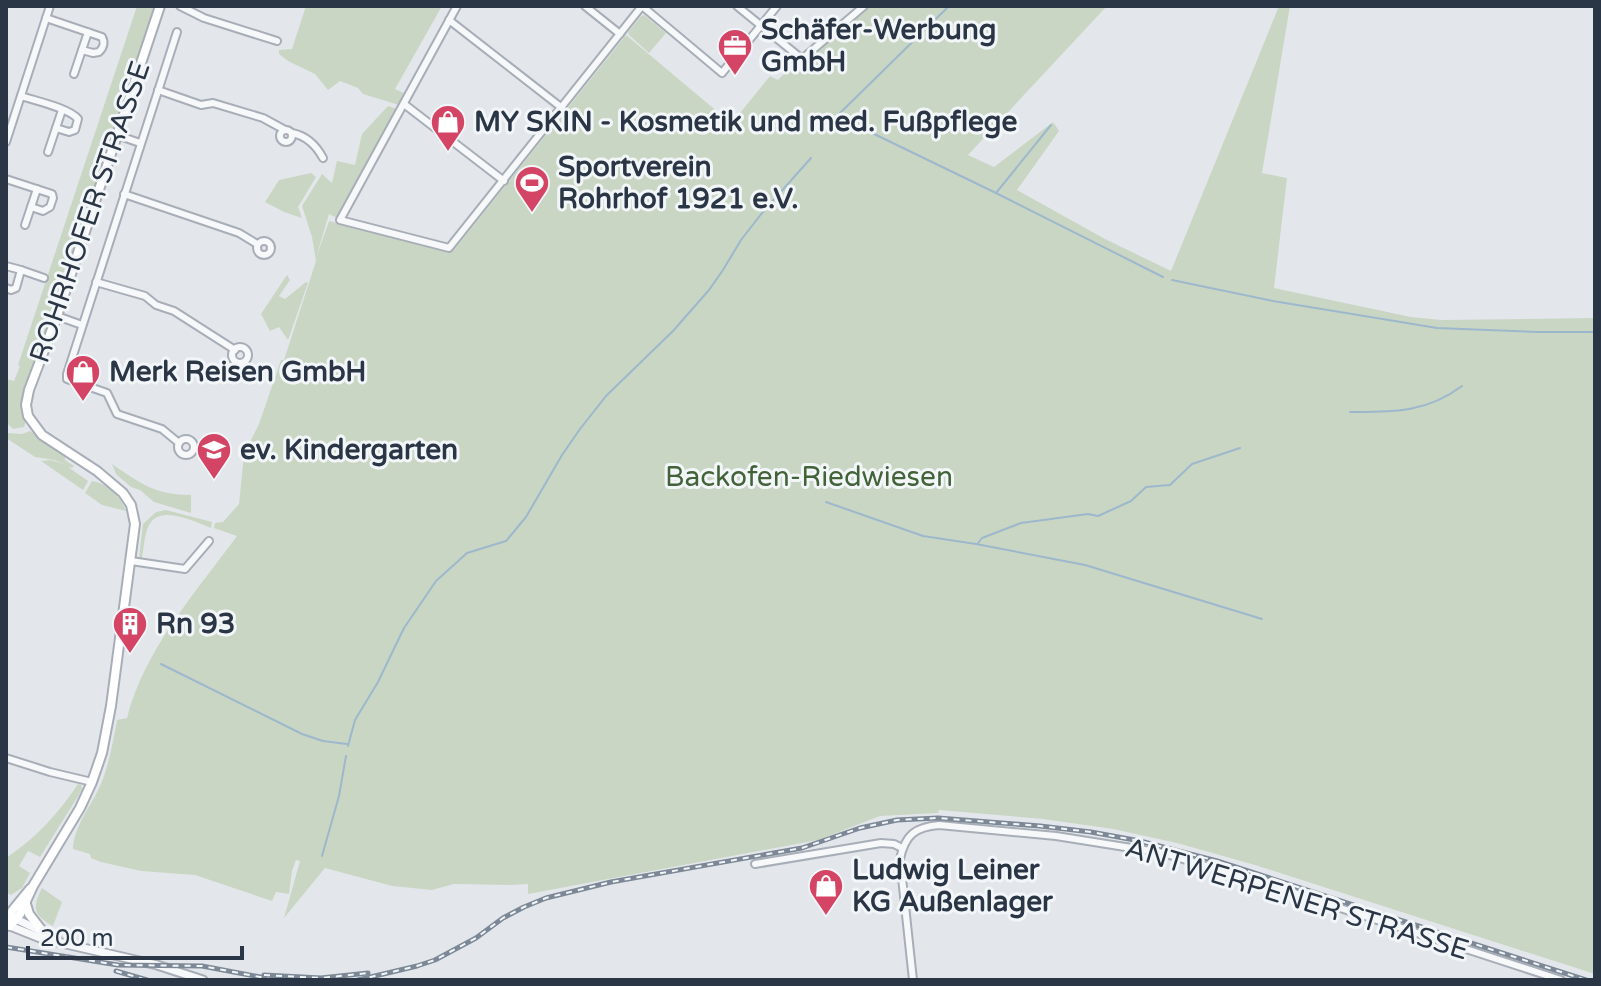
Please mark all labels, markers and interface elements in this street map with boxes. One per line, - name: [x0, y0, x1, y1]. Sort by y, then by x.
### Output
- place label: Schäfer-Werbung GmbH: [761, 13, 997, 79]
- office icon: Schäfer-Werbung GmbH: [716, 27, 754, 77]
- street label: ROHRHOFER STRASSE: [22, 57, 158, 367]
- shop icon: MY SKIN - Kosmetik und med. Fußpflege: [429, 103, 467, 153]
- place label: MY SKIN - Kosmetik und med. Fußpflege: [474, 105, 1017, 139]
- place label: Sportverein Rohrhof 1921 e.V.: [558, 150, 798, 216]
- sports icon: Sportverein Rohrhof 1921 e.V.: [513, 164, 551, 214]
- shop icon: Merk Reisen GmbH: [64, 353, 102, 403]
- place label: Merk Reisen GmbH: [109, 355, 366, 389]
- school or university icon: ev. Kindergarten: [195, 431, 233, 481]
- place label: ev. Kindergarten: [240, 433, 458, 467]
- park label: Backofen-Riedwiesen: [665, 460, 953, 494]
- building icon: Rn 93: [111, 605, 149, 655]
- place label: Rn 93: [156, 607, 235, 641]
- street label: ANTWERPENER STRASSE: [1121, 831, 1473, 967]
- place label: Ludwig Leiner KG Außenlager: [852, 853, 1054, 919]
- shop icon: Ludwig Leiner KG Außenlager: [807, 867, 845, 917]
- scale bar: [28, 910, 242, 960]
- text: 200 m: [40, 924, 114, 953]

